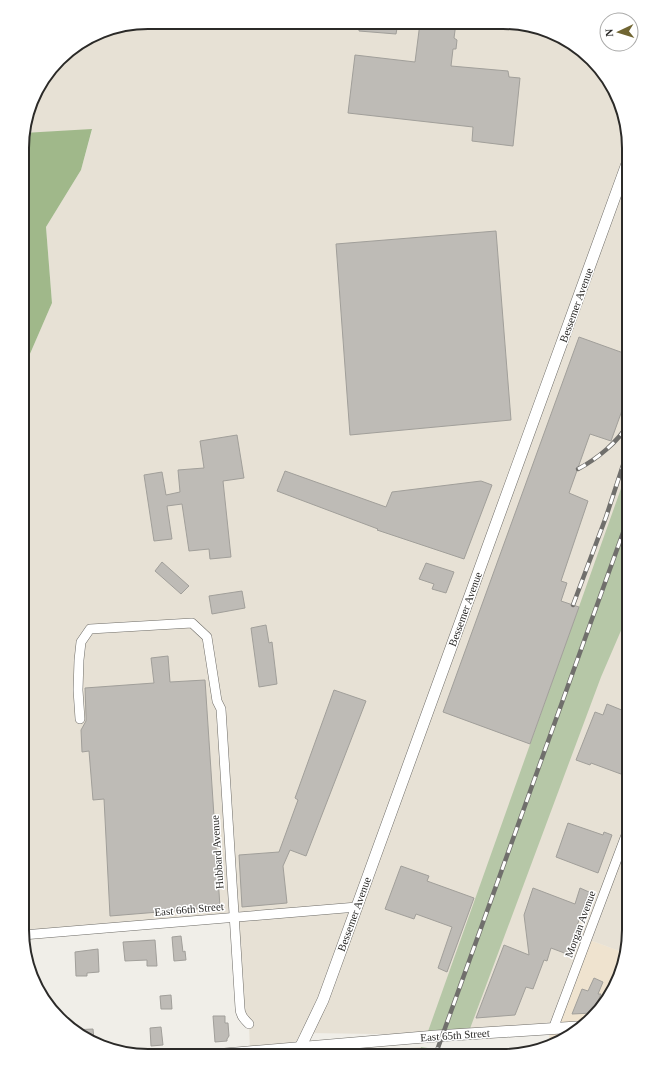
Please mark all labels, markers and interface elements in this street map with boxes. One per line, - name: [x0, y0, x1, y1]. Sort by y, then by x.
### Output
- north arrow: [599, 12, 639, 52]
- text: N: [603, 28, 615, 37]
- street label: Bessemer Avenue: [557, 266, 595, 344]
- street label: Bessemer Avenue: [446, 570, 484, 648]
- street label: Hubbard Avenue: [208, 815, 226, 889]
- street label: Bessemer Avenue: [335, 875, 373, 953]
- street label: Morgan Avenue: [562, 889, 598, 959]
- street label: East 66th Street: [154, 900, 224, 918]
- street label: East 65th Street: [420, 1027, 490, 1043]

